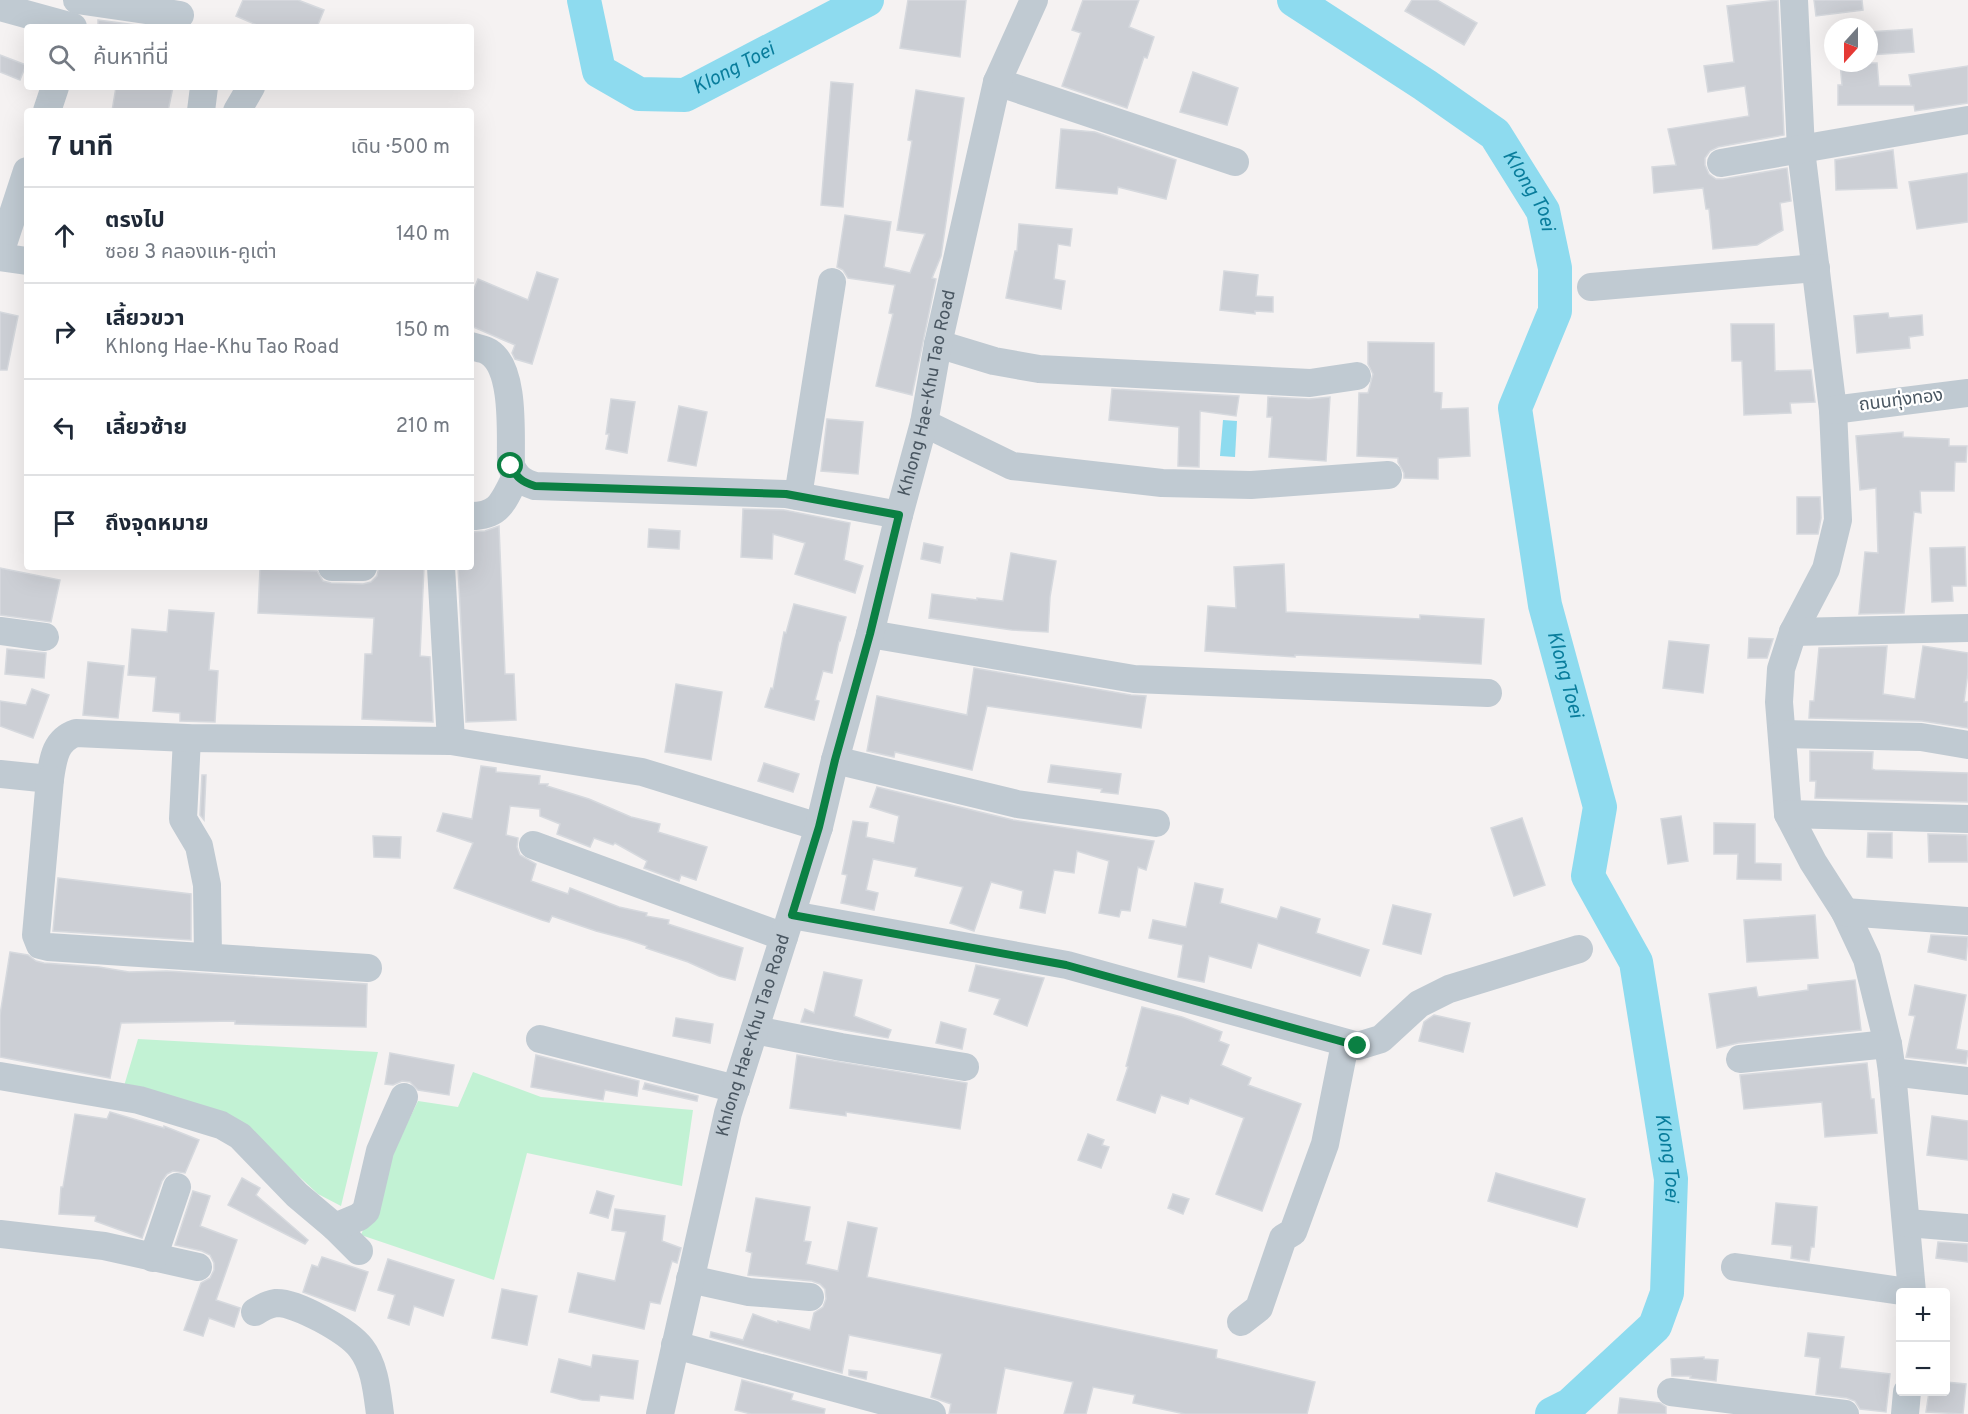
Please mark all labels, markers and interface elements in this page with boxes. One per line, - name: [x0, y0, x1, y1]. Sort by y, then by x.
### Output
- north arrow: [1824, 18, 1878, 72]
- search box: [24, 24, 474, 90]
- water label: Klong Toei: [688, 37, 781, 102]
- icon: search: [45, 41, 78, 74]
- text: ค้นหาที่นี่: [93, 45, 169, 72]
- text: 7 นาที: [48, 132, 113, 165]
- text: เดิน · 500 m: [351, 135, 450, 161]
- water label: Klong Toei: [1495, 146, 1560, 235]
- text: ตรงไป: [105, 208, 165, 235]
- icon: ahead: [48, 219, 81, 252]
- text: 140 m: [396, 222, 450, 248]
- text: ซอย 3 คลองแห-คูเต่า: [105, 240, 277, 266]
- street label: Khlong Hae-Khu Tao Road: [893, 288, 961, 499]
- text: เลี้ยวขวา: [105, 306, 185, 333]
- icon: right: [48, 315, 81, 348]
- text: 150 m: [396, 318, 450, 344]
- text: Khlong Hae-Khu Tao Road: [105, 335, 339, 361]
- street label: ถนนทุ่งทอง: [1858, 384, 1944, 418]
- icon: left: [48, 411, 81, 444]
- text: 210 m: [396, 414, 450, 440]
- text: เลี้ยวซ้าย: [105, 415, 187, 442]
- route start: [497, 452, 523, 478]
- icon: arrive: [48, 507, 81, 540]
- text: ถึงจุดหมาย: [105, 511, 209, 538]
- water label: Klong Toei: [1540, 628, 1589, 722]
- street label: Khlong Hae-Khu Tao Road: [711, 931, 796, 1139]
- route end: [1344, 1032, 1370, 1058]
- water label: Klong Toei: [1648, 1112, 1684, 1204]
- map controls: [1896, 1288, 1950, 1396]
- button: +: [1896, 1288, 1950, 1342]
- button: −: [1896, 1342, 1950, 1396]

